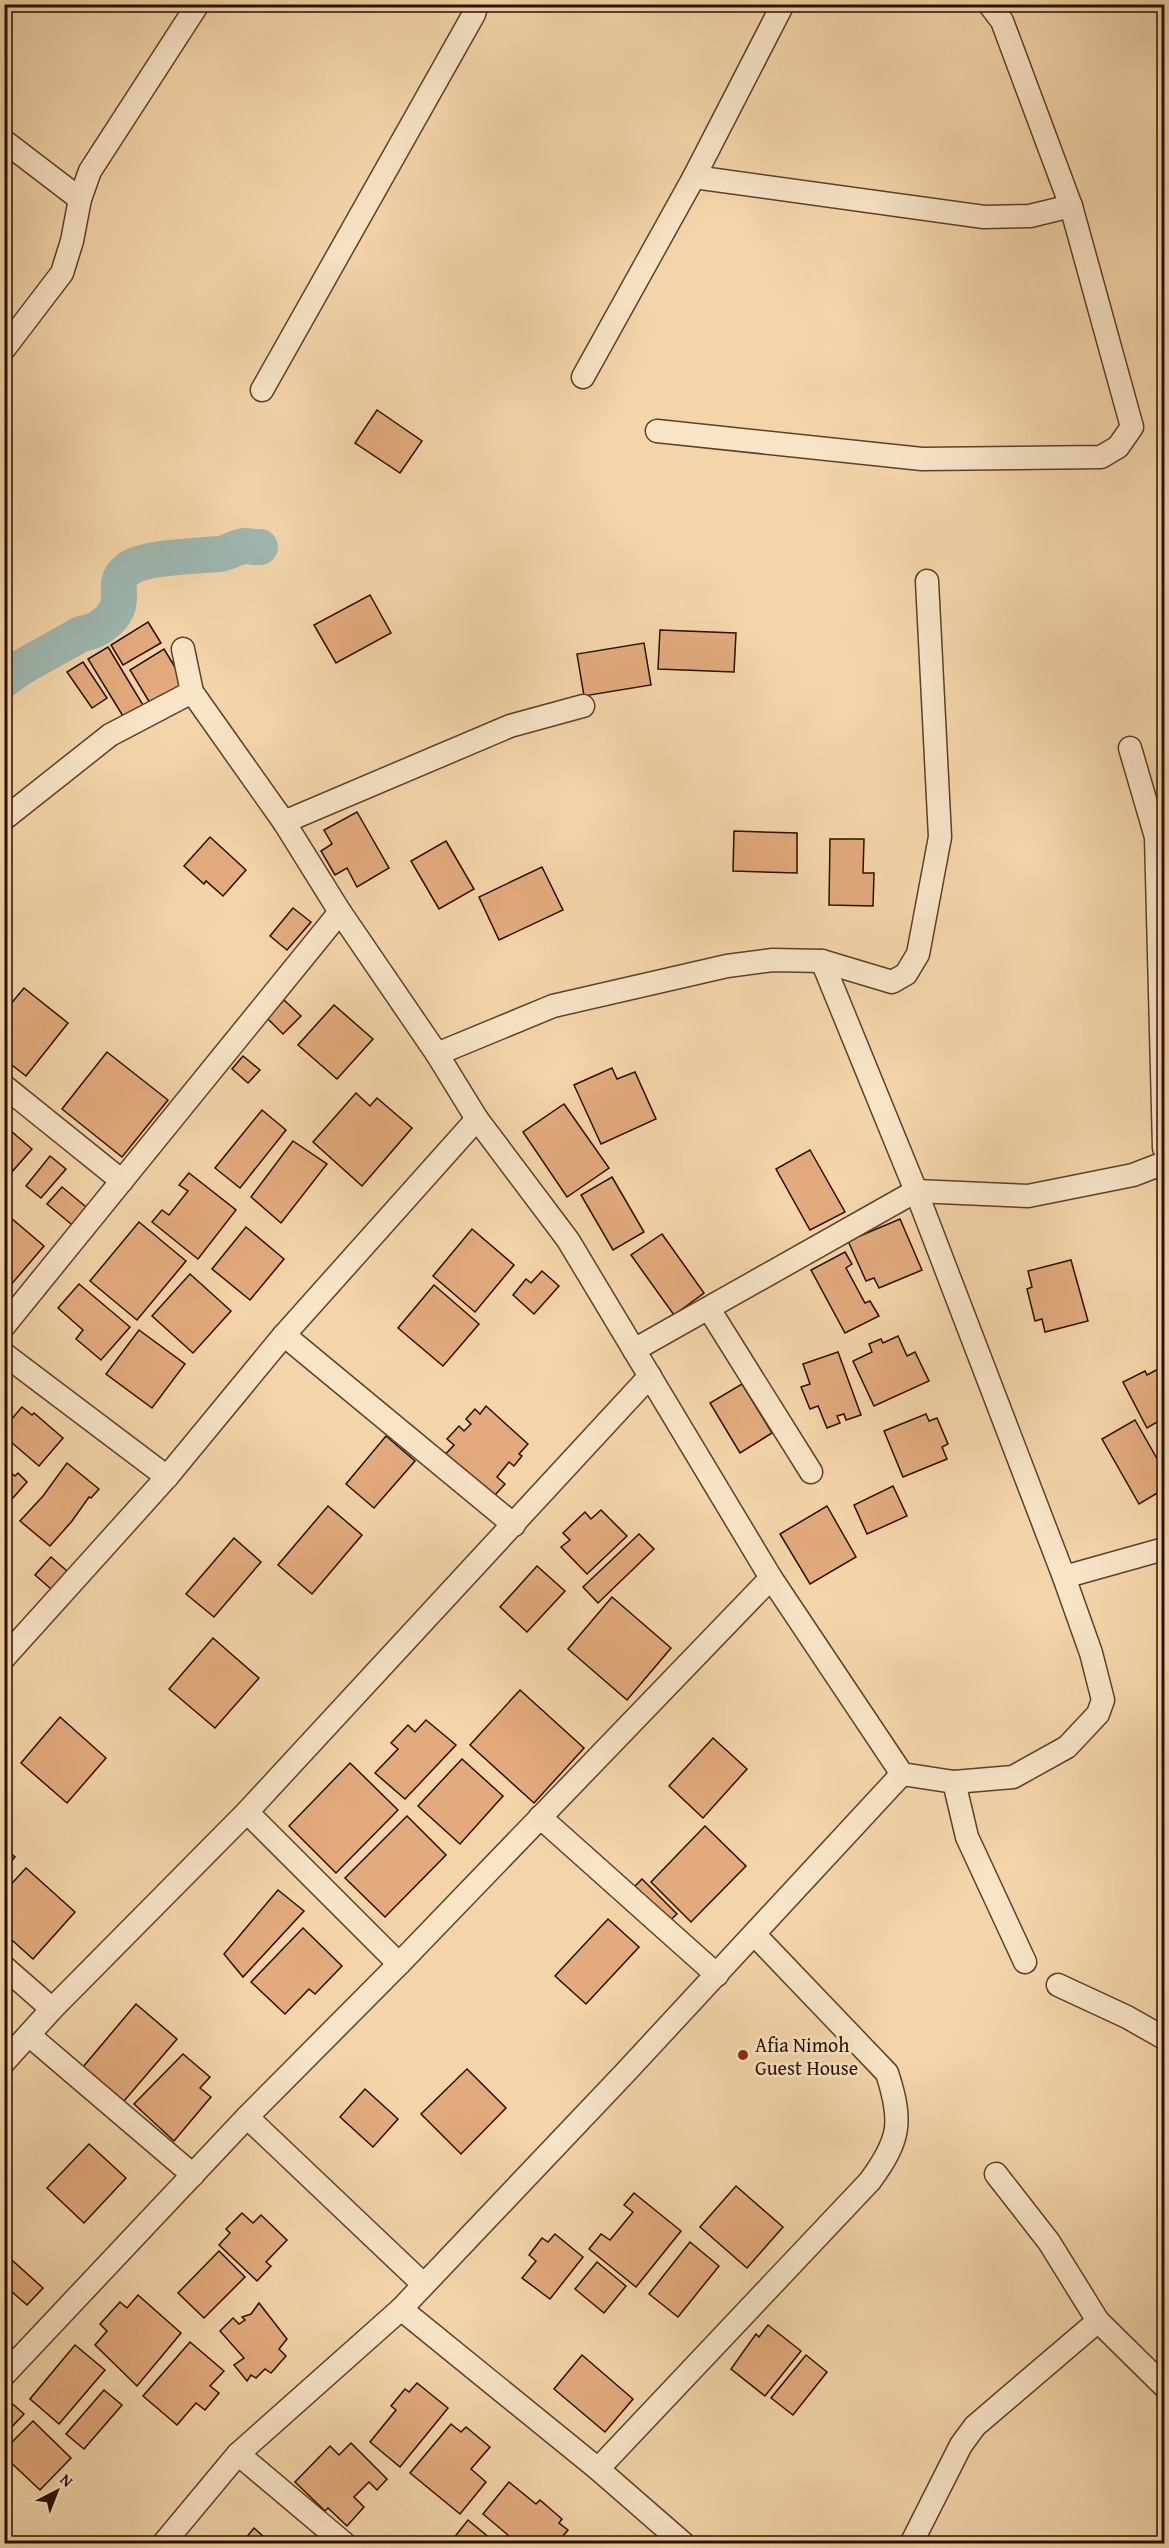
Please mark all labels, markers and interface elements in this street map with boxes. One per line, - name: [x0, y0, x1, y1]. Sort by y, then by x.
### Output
- place label: Afia Nimoh Guest House: [755, 2030, 858, 2082]
- marker: Afia Nimoh Guest House: [736, 2048, 750, 2062]
- north arrow: [27, 2461, 87, 2521]
- text: N: [55, 2467, 79, 2493]

